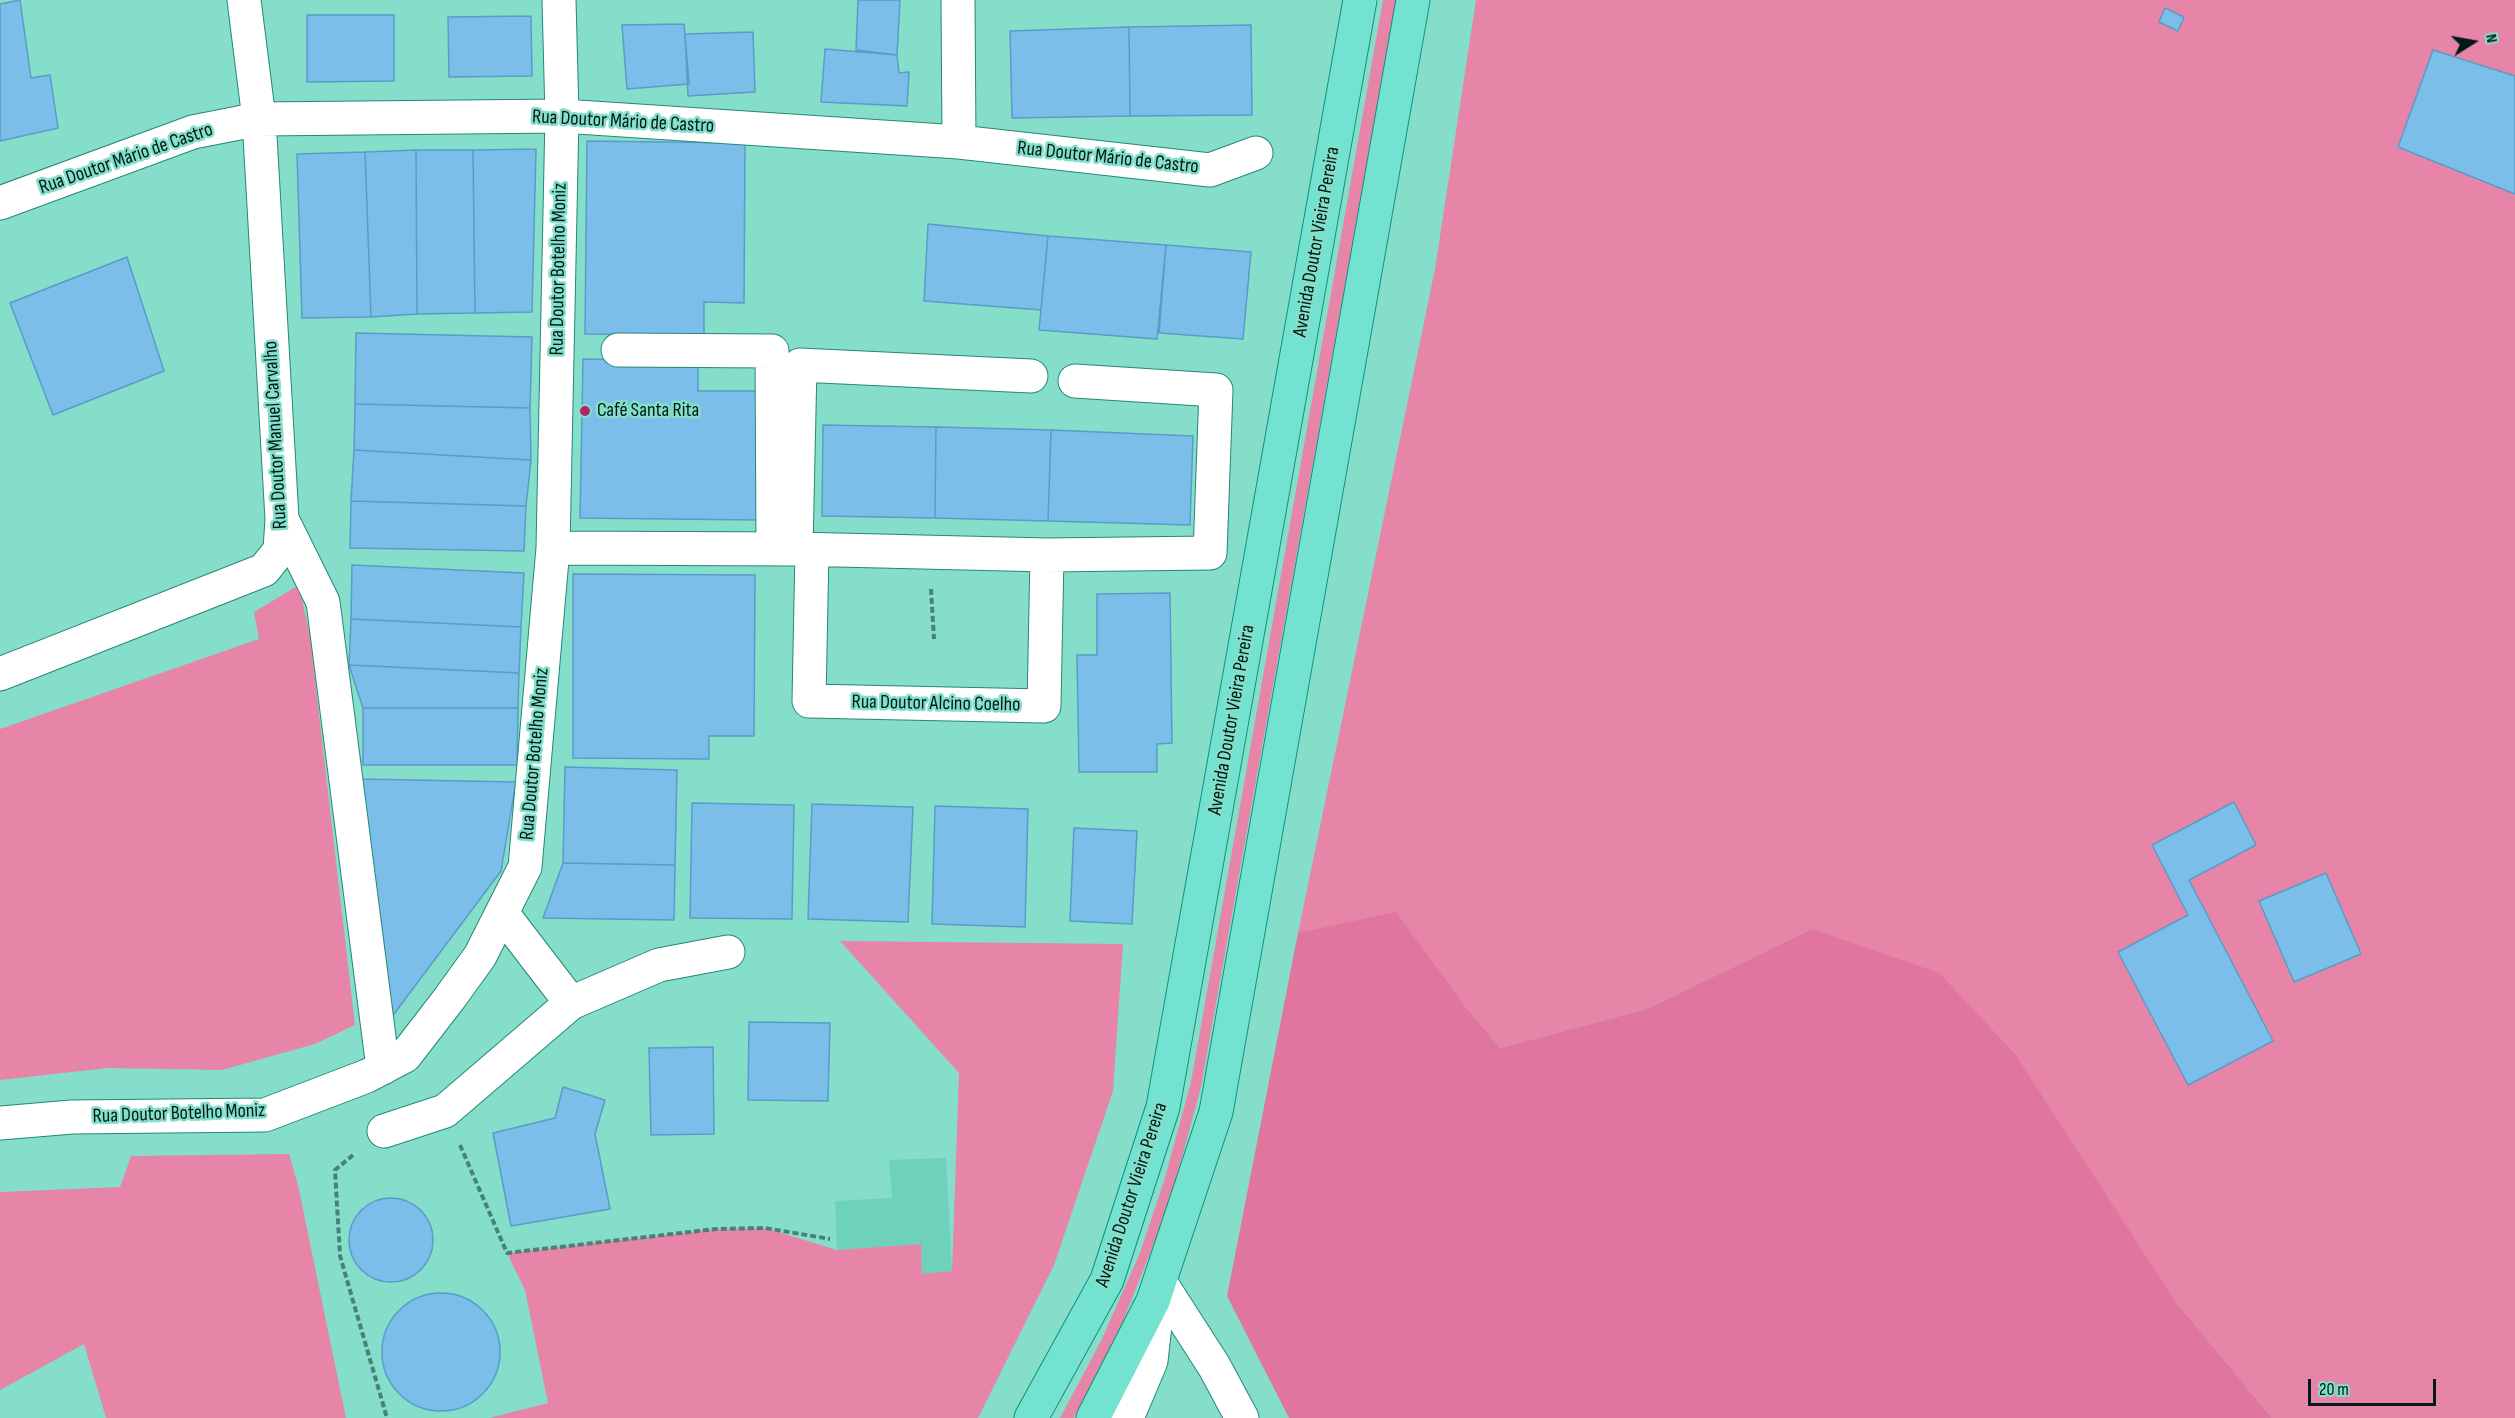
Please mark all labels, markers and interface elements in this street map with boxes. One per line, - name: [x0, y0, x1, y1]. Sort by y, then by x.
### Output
- north arrow: [2443, 12, 2503, 72]
- text: N: [2481, 32, 2501, 44]
- street label: Rua Doutor Mário de Castro: [531, 105, 715, 139]
- street label: Rua Doutor Mário de Castro: [36, 118, 216, 200]
- street label: Rua Doutor Mário de Castro: [1016, 137, 1200, 179]
- street label: Avenida Doutor Vieira Pereira: [1288, 145, 1346, 339]
- street label: Rua Doutor Botelho Moniz: [545, 182, 573, 356]
- street label: Rua Doutor Manuel Carvalho: [259, 340, 293, 530]
- place label: Café Santa Rita: [597, 399, 699, 423]
- marker: Café Santa Rita: [578, 404, 592, 418]
- street label: Avenida Doutor Vieira Pereira: [1203, 623, 1261, 817]
- street label: Rua Doutor Botelho Moniz: [516, 667, 554, 841]
- street label: Rua Doutor Alcino Coelho: [851, 691, 1021, 717]
- street label: Rua Doutor Botelho Moniz: [92, 1099, 266, 1129]
- street label: Avenida Doutor Vieira Pereira: [1091, 1100, 1173, 1290]
- scale bar: [2311, 1367, 2438, 1405]
- text: 20 m: [2319, 1379, 2349, 1400]

